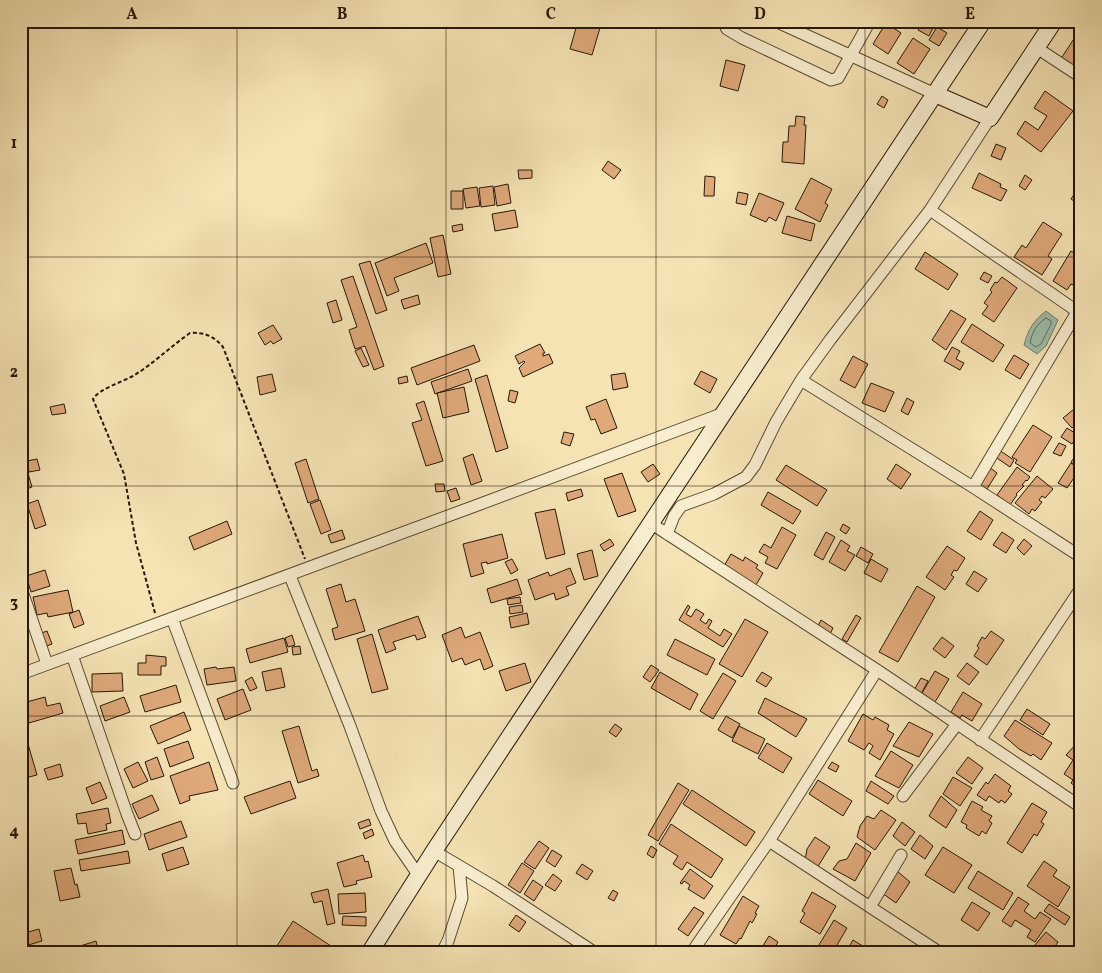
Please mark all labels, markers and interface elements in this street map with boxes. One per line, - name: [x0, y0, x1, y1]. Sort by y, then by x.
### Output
- text: A: [126, 4, 138, 26]
- text: B: [337, 4, 348, 26]
- text: C: [546, 4, 556, 26]
- text: D: [754, 4, 766, 26]
- text: E: [965, 4, 975, 26]
- text: 1: [11, 133, 17, 155]
- text: 2: [10, 362, 18, 384]
- text: 3: [10, 592, 18, 614]
- text: 4: [9, 821, 19, 843]

